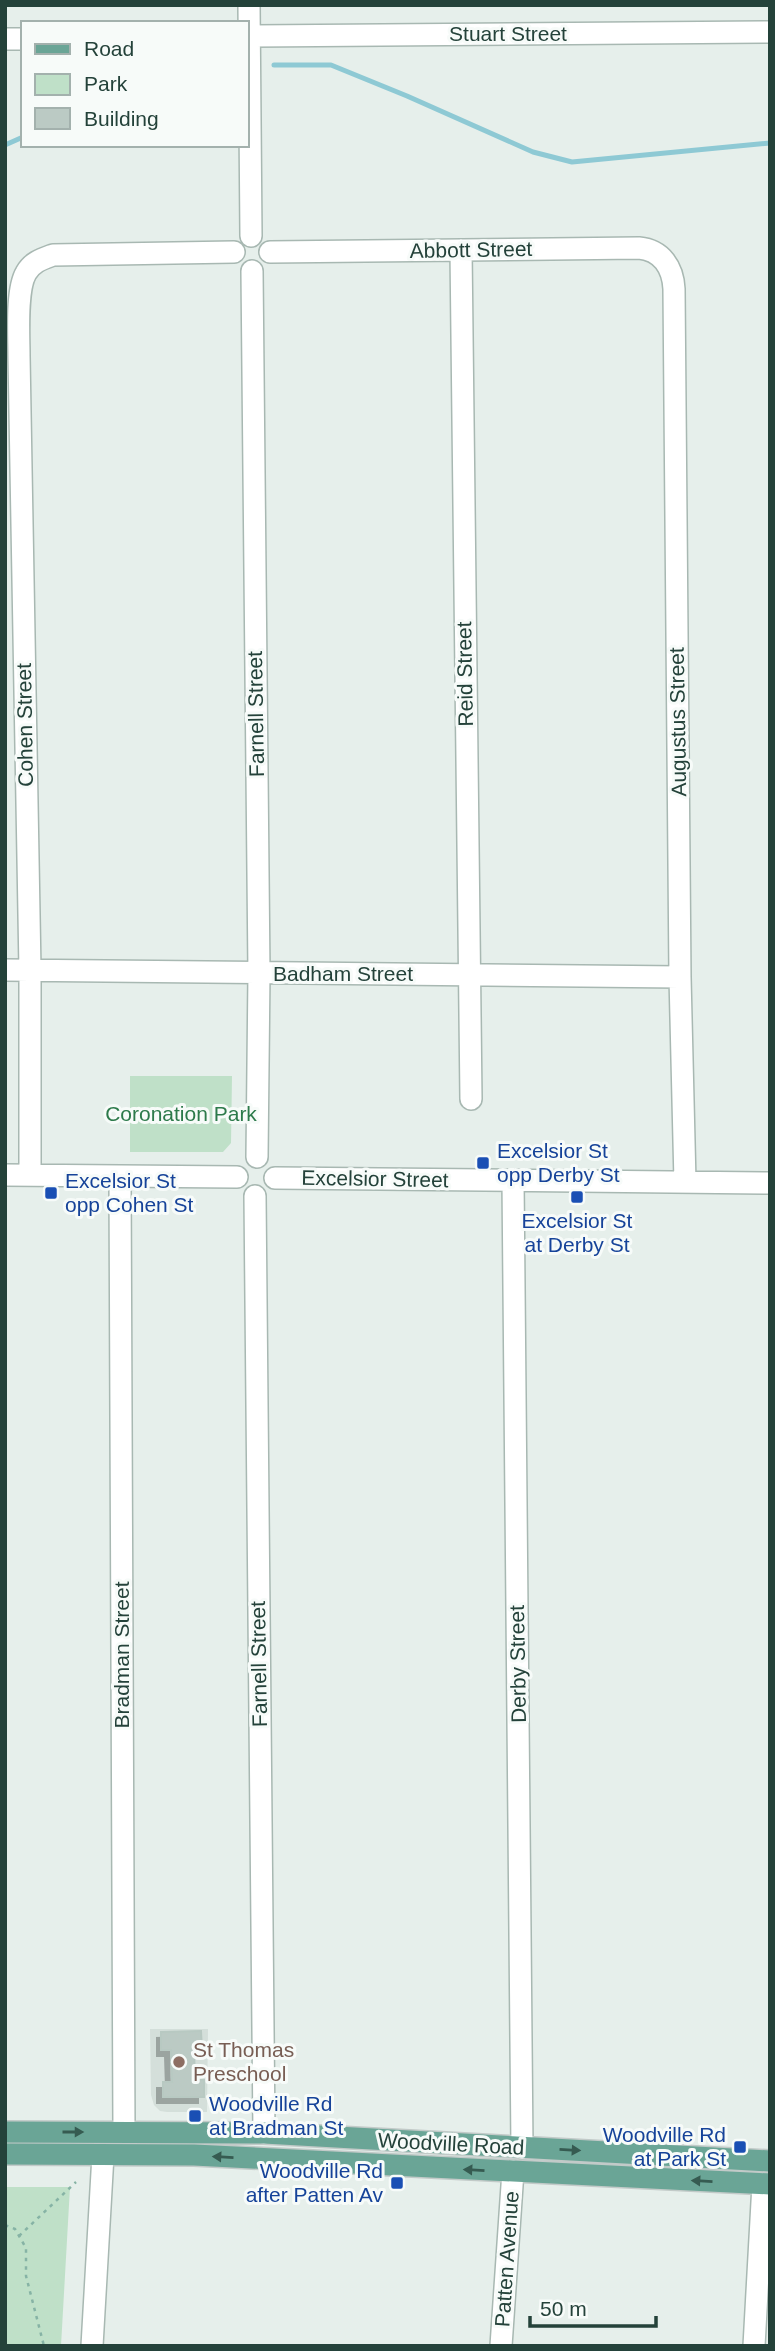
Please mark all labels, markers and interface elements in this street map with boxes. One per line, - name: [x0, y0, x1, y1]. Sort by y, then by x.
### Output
- legend: [21, 21, 248, 147]
- street label: Stuart Street: [449, 22, 567, 45]
- text: Road: [84, 37, 134, 60]
- text: Park: [84, 72, 128, 95]
- text: Building: [84, 107, 159, 130]
- street label: Abbott Street: [410, 237, 533, 262]
- street label: Reid Street: [452, 621, 477, 727]
- street label: Augustus Street: [665, 647, 690, 797]
- street label: Farnell Street: [243, 651, 268, 777]
- street label: Cohen Street: [12, 663, 37, 787]
- street label: Badham Street: [273, 962, 413, 985]
- park label: Coronation Park: [105, 1102, 257, 1125]
- place label: Excelsior St opp Derby St: [497, 1139, 620, 1186]
- marker: Excelsior St opp Derby St: [475, 1155, 491, 1171]
- street label: Excelsior Street: [301, 1166, 449, 1191]
- place label: Excelsior St opp Cohen St: [65, 1169, 194, 1216]
- marker: Excelsior St opp Cohen St: [43, 1185, 59, 1201]
- marker: Excelsior St at Derby St: [569, 1189, 585, 1205]
- place label: Excelsior St at Derby St: [522, 1209, 633, 1256]
- street label: Bradman Street: [110, 1581, 133, 1729]
- street label: Farnell Street: [246, 1601, 271, 1727]
- street label: Derby Street: [505, 1605, 530, 1723]
- place label: St Thomas Preschool: [193, 2038, 294, 2085]
- marker: St Thomas Preschool: [171, 2054, 187, 2070]
- place label: Woodville Rd at Bradman St: [209, 2092, 343, 2139]
- marker: Woodville Rd at Bradman St: [187, 2108, 203, 2124]
- place label: Woodville Rd at Park St: [603, 2123, 726, 2170]
- one-way arrow: [63, 2126, 85, 2138]
- street label: Woodville Road: [377, 2128, 525, 2159]
- marker: Woodville Rd at Park St: [732, 2139, 748, 2155]
- one-way arrow: [559, 2145, 581, 2156]
- one-way arrow: [211, 2151, 233, 2162]
- place label: Woodville Rd after Patten Av: [246, 2159, 383, 2206]
- one-way arrow: [463, 2164, 485, 2175]
- marker: Woodville Rd after Patten Av: [389, 2175, 405, 2191]
- one-way arrow: [690, 2175, 712, 2186]
- street label: Patten Avenue: [490, 2190, 523, 2328]
- scale bar: [530, 2284, 656, 2328]
- text: 50 m: [540, 2297, 587, 2320]

